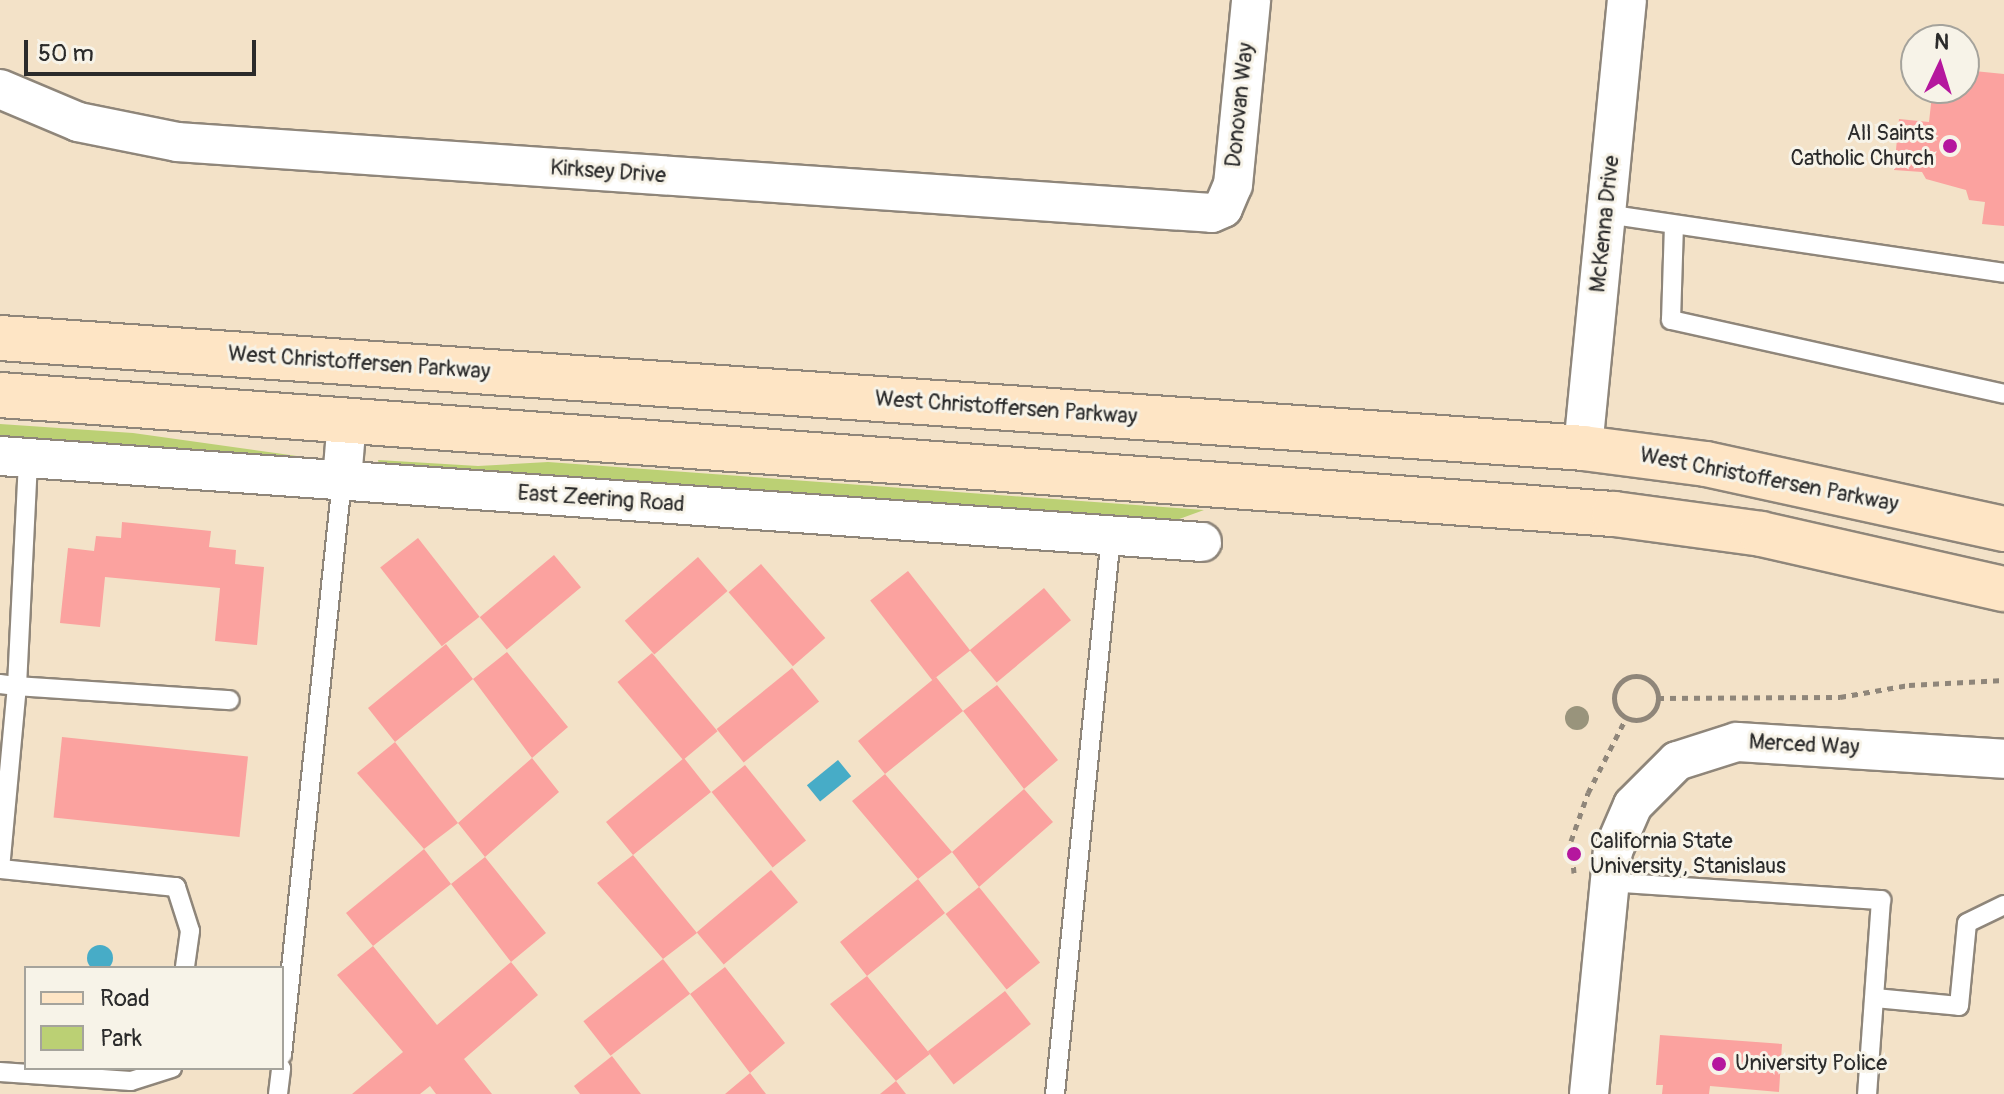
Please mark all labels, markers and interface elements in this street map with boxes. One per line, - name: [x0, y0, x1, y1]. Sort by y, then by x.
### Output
- scale bar: [28, 24, 260, 74]
- north arrow: [1900, 24, 1980, 104]
- text: N: [1933, 28, 1950, 57]
- text: 50 m: [38, 39, 94, 68]
- street label: Donovan Way: [1220, 41, 1260, 169]
- place label: All Saints Catholic Church: [1790, 120, 1934, 172]
- marker: All Saints Catholic Church: [1941, 137, 1959, 155]
- street label: McKenna Drive: [1585, 154, 1625, 294]
- street label: Kirksey Drive: [549, 155, 667, 189]
- street label: West Christoffersen Parkway: [227, 341, 491, 385]
- street label: West Christoffersen Parkway: [874, 386, 1138, 430]
- street label: West Christoffersen Parkway: [1637, 442, 1901, 518]
- street label: East Zeering Road: [517, 480, 685, 518]
- street label: Merced Way: [1748, 729, 1860, 761]
- place label: California State University, Stanislaus: [1590, 828, 1786, 880]
- marker: California State University, Stanislaus: [1565, 845, 1583, 863]
- legend: [24, 966, 284, 1070]
- text: Road: [100, 984, 150, 1013]
- text: Park: [100, 1024, 142, 1053]
- place label: University Police: [1735, 1051, 1887, 1077]
- marker: University Police: [1710, 1055, 1728, 1073]

